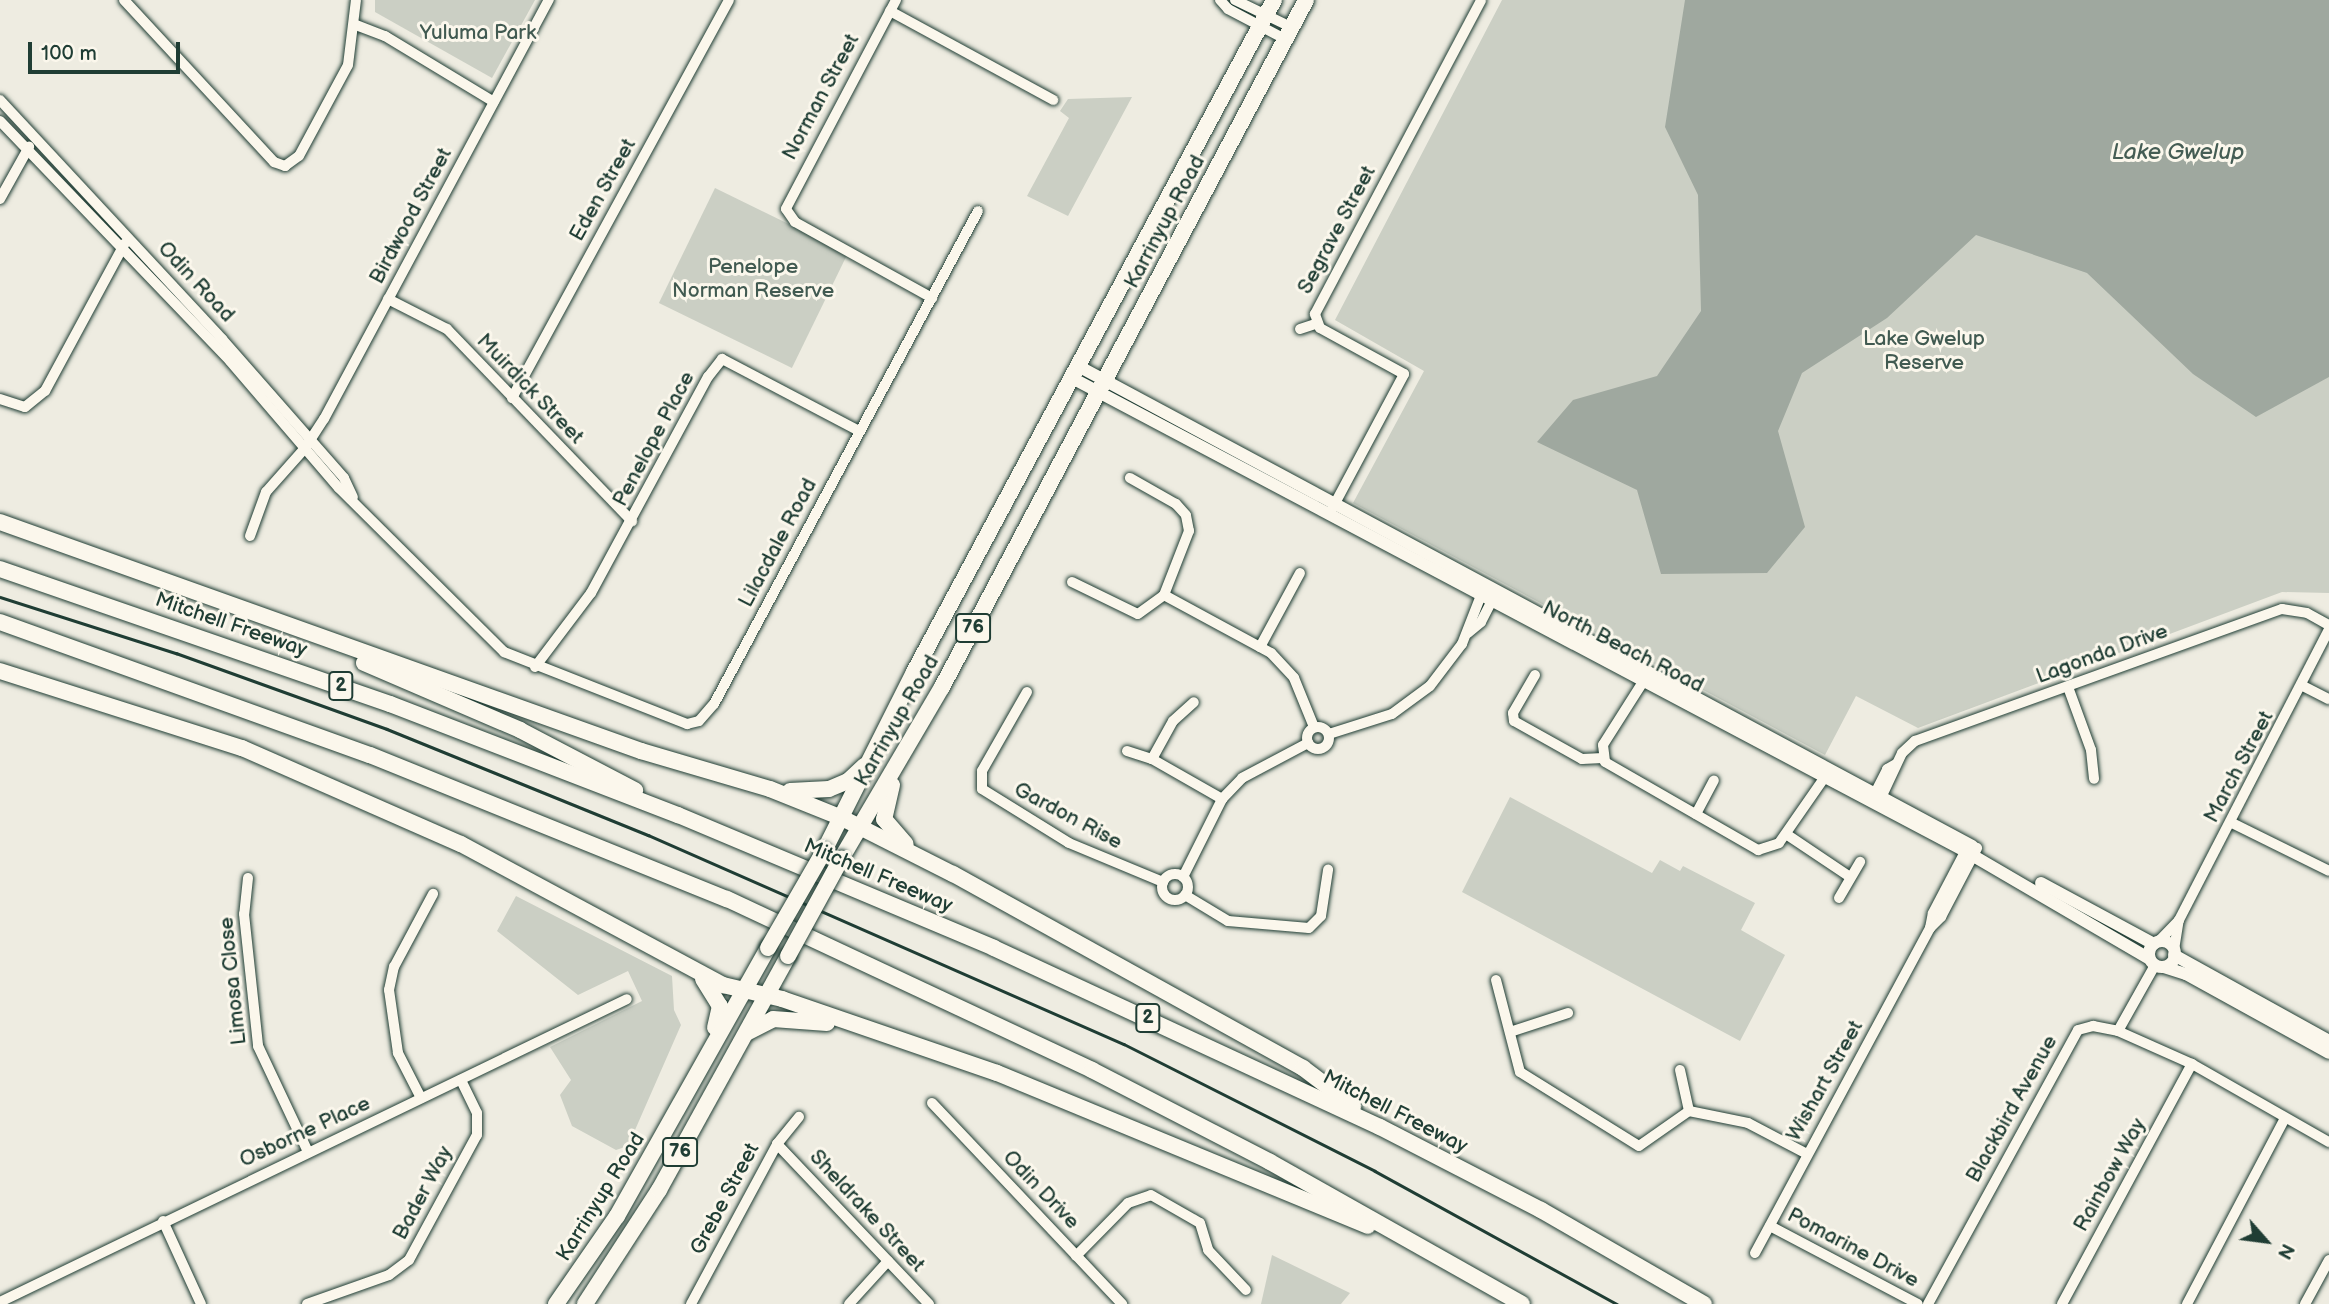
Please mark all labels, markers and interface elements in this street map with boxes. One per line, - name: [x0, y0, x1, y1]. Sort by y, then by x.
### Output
- park label: Yuluma Park: [420, 20, 536, 46]
- scale bar: [32, 28, 184, 72]
- street label: Norman Street: [777, 29, 865, 165]
- text: 100 m: [41, 41, 97, 66]
- street label: Eden Street: [564, 134, 642, 246]
- water label: Lake Gwelup: [2112, 138, 2244, 166]
- street label: Birdwood Street: [364, 143, 458, 289]
- street label: Karrinyup Road: [1119, 151, 1211, 293]
- street label: Segrave Street: [1293, 161, 1381, 299]
- street label: Odin Road: [152, 236, 240, 328]
- park label: Penelope Norman Reserve: [672, 254, 834, 304]
- park label: Lake Gwelup Reserve: [1863, 326, 1985, 376]
- street label: Muirdick Street: [471, 329, 589, 449]
- street label: Penelope Place: [608, 367, 700, 511]
- street label: Lilacdale Road: [734, 474, 822, 612]
- street label: Mitchell Freeway: [152, 587, 310, 663]
- street label: North Beach Road: [1538, 596, 1708, 698]
- road number: 76: [954, 612, 992, 643]
- street label: Lagonda Drive: [2033, 619, 2171, 689]
- street label: Karrinyup Road: [849, 651, 945, 791]
- road number: 2: [327, 670, 355, 702]
- street label: March Street: [2199, 707, 2279, 827]
- street label: Gardon Rise: [1010, 777, 1126, 855]
- street label: Mitchell Freeway: [800, 833, 956, 919]
- street label: Limosa Close: [214, 916, 252, 1046]
- road number: 2: [1134, 1002, 1162, 1034]
- street label: Wishart Street: [1781, 1016, 1869, 1146]
- street label: Blackbird Avenue: [1961, 1031, 2063, 1187]
- street label: Mitchell Freeway: [1318, 1065, 1472, 1159]
- street label: Osborne Place: [236, 1091, 374, 1173]
- street label: Rainbow Way: [2068, 1114, 2152, 1236]
- street label: Karrinyup Road: [551, 1128, 651, 1266]
- road number: 76: [661, 1136, 699, 1168]
- street label: Grebe Street: [685, 1139, 765, 1259]
- street label: Bader Way: [388, 1141, 458, 1245]
- street label: Sheldrake Street: [804, 1145, 930, 1277]
- street label: Odin Drive: [997, 1145, 1085, 1235]
- street label: Pomarine Drive: [1783, 1203, 1923, 1293]
- north arrow: [2231, 1206, 2301, 1276]
- text: N: [2271, 1239, 2298, 1263]

